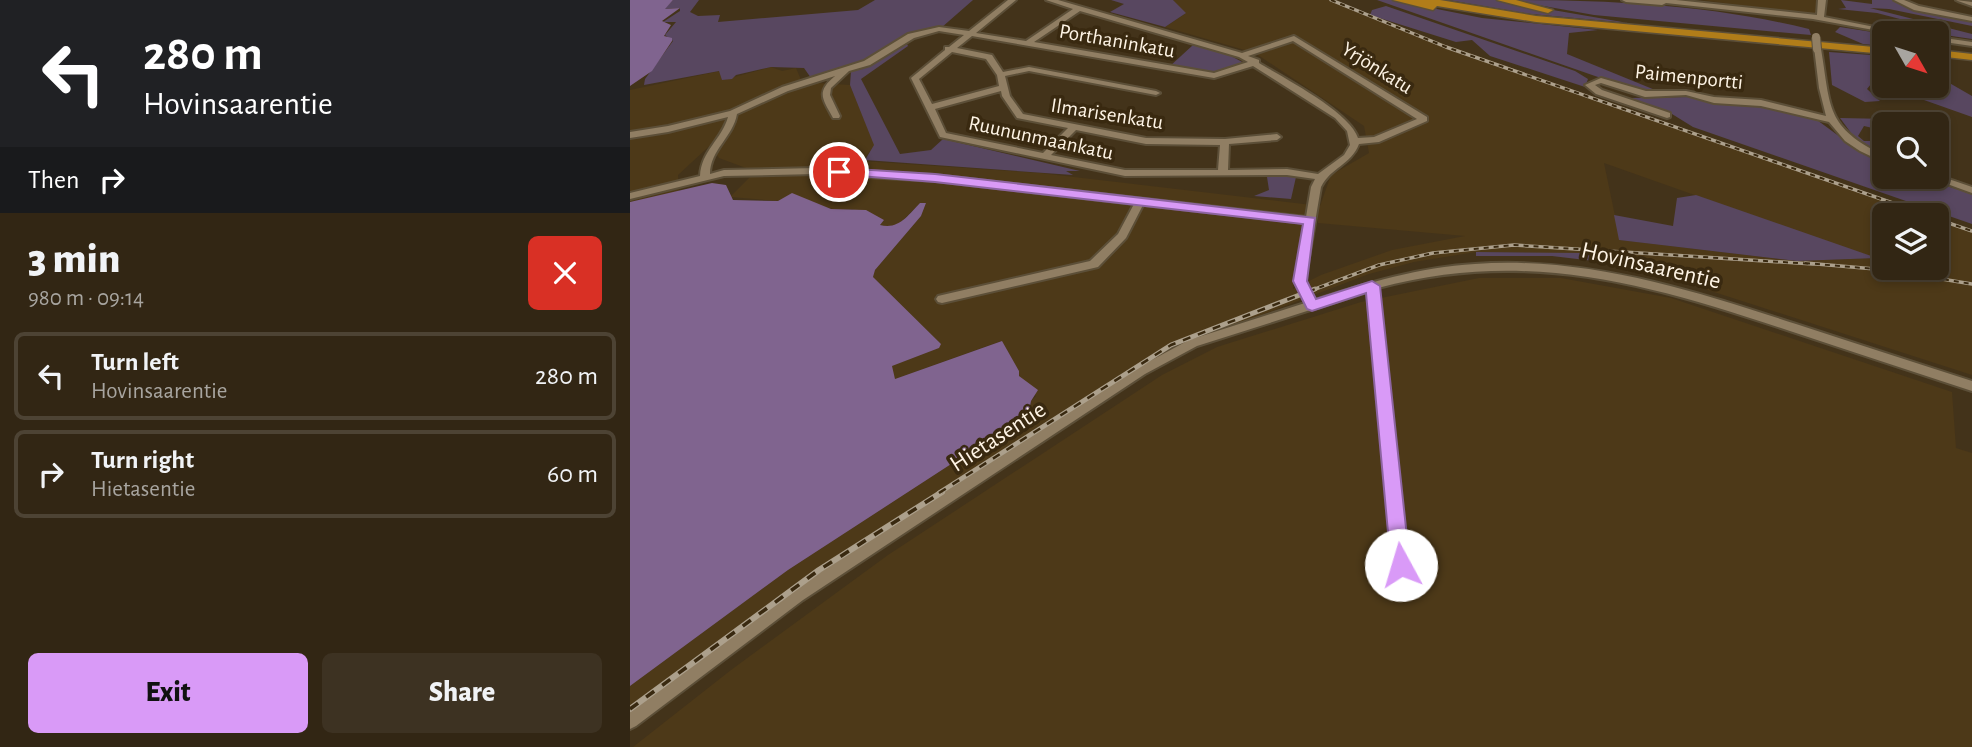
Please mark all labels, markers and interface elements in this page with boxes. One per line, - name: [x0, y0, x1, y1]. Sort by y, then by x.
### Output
- street label: Porthaninkatu: [1058, 20, 1177, 62]
- north arrow: [1872, 21, 1950, 98]
- map controls: [1872, 21, 1949, 280]
- icon: left: [28, 28, 119, 119]
- text: 280 m: [143, 30, 263, 79]
- street label: Yrjönkatu: [1338, 38, 1416, 98]
- street label: Paimenportti: [1634, 61, 1744, 93]
- text: Hovinsaarentie: [143, 88, 333, 120]
- street label: Ilmarisenkatu: [1049, 95, 1165, 133]
- street label: Ruununmaankatu: [967, 112, 1116, 164]
- button: search: [1872, 112, 1949, 189]
- pin: [809, 142, 869, 202]
- icon: arrive: [820, 153, 858, 191]
- icon: right: [93, 161, 131, 199]
- text: Then: [28, 167, 79, 193]
- button: layers: [1872, 203, 1949, 280]
- button: close: [528, 236, 602, 310]
- text: 3 min: [28, 238, 120, 280]
- street label: Hovinsaarentie: [1579, 238, 1723, 294]
- text: 980 m · 09:14: [28, 287, 144, 310]
- text: Turn left: [91, 349, 179, 375]
- icon: left: [32, 357, 70, 395]
- text: 280 m: [535, 363, 598, 389]
- text: Hovinsaarentie: [91, 380, 227, 403]
- street label: Hietasentie: [946, 397, 1050, 477]
- text: Turn right: [91, 447, 194, 473]
- icon: right: [32, 455, 70, 493]
- text: 60 m: [547, 461, 598, 487]
- text: Hietasentie: [91, 478, 195, 501]
- position arrow: [1364, 528, 1438, 602]
- button: Exit: [28, 653, 308, 733]
- button: Share: [322, 653, 602, 733]

